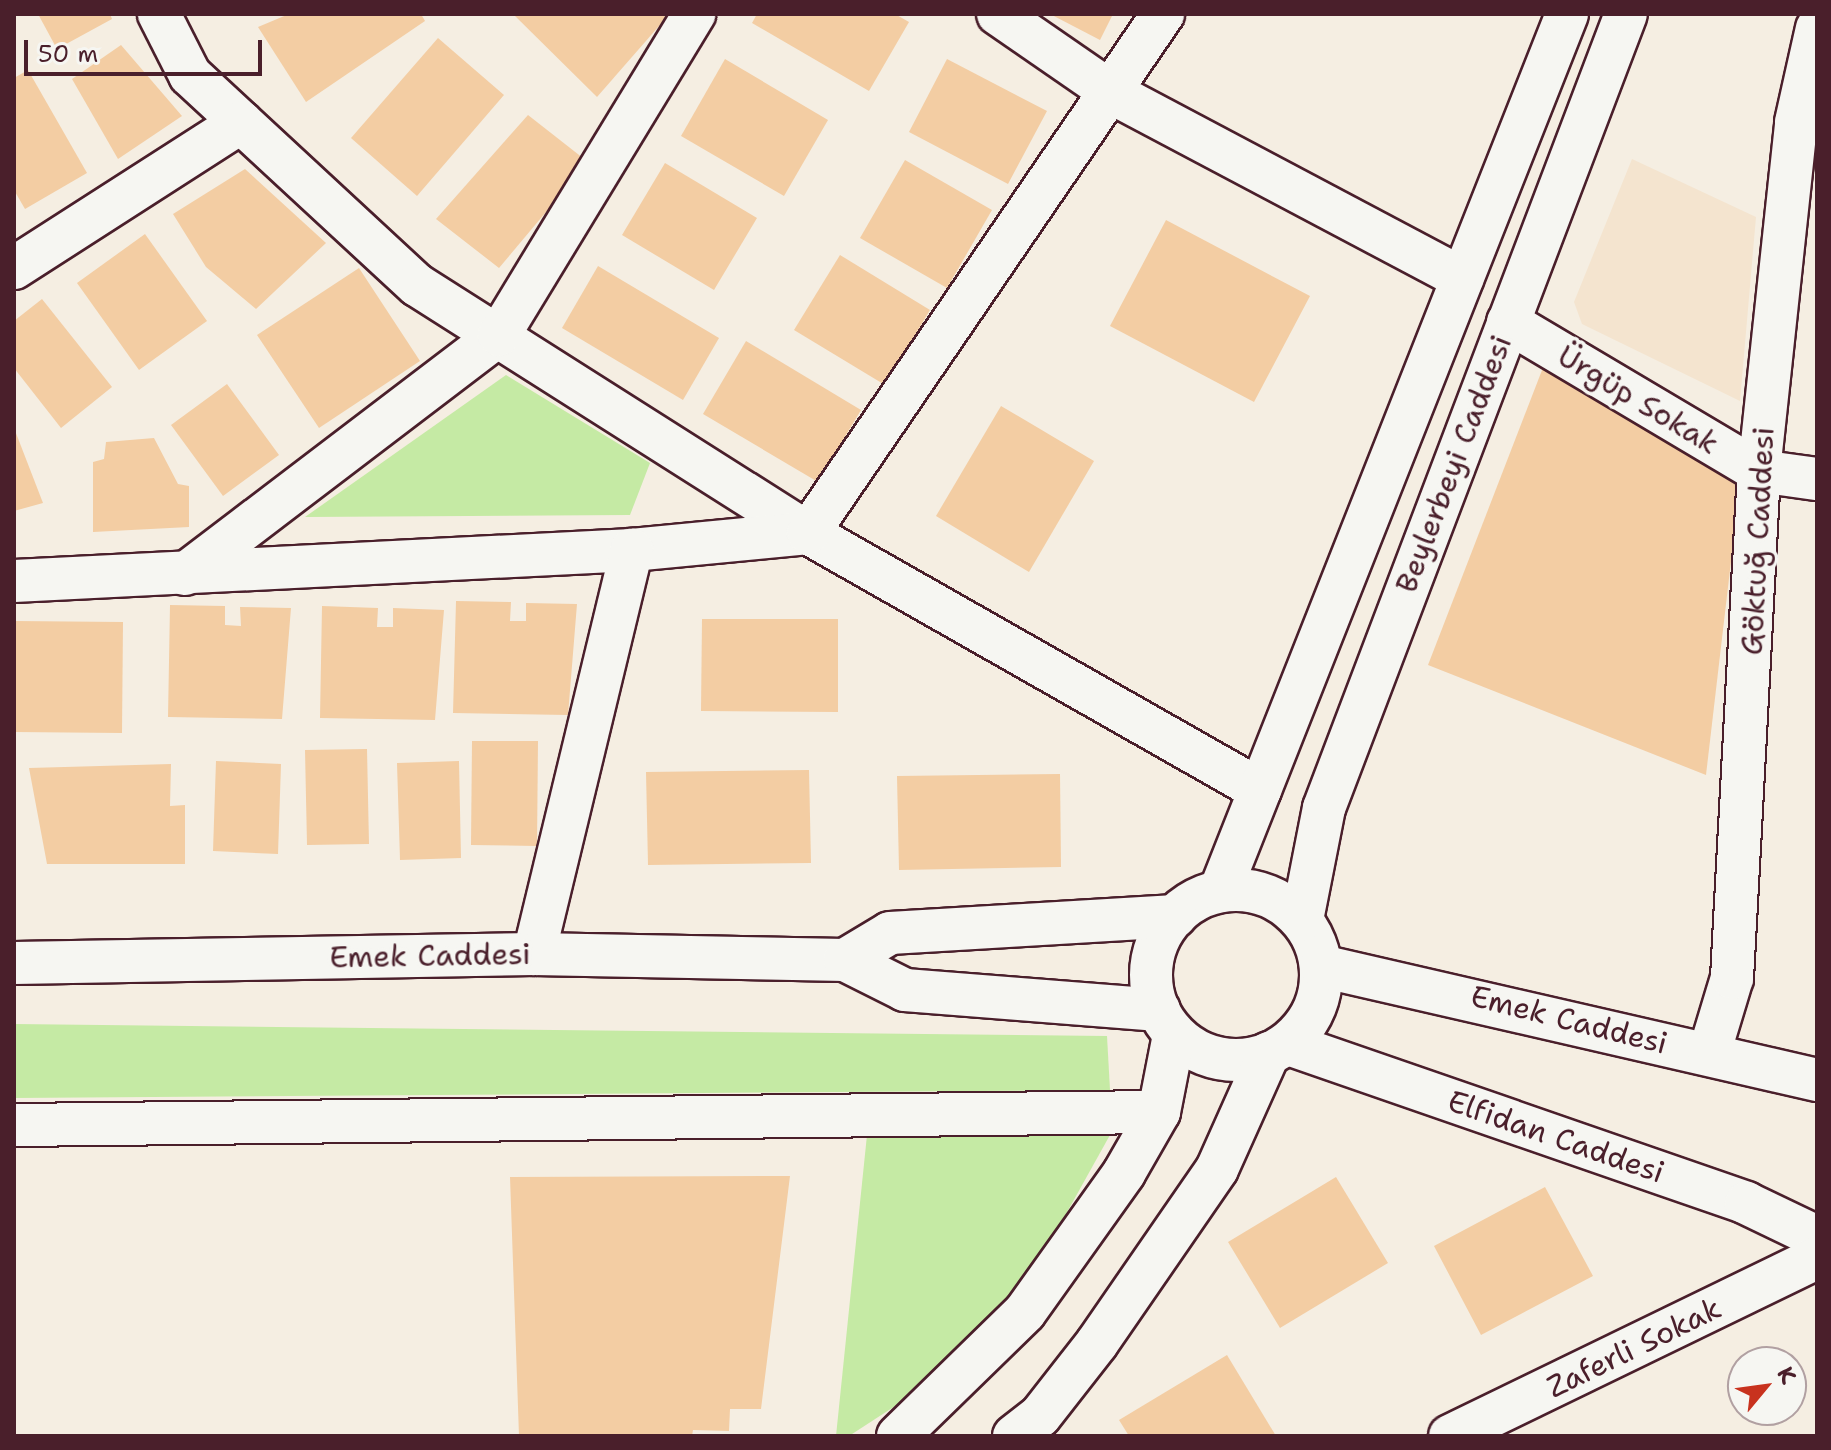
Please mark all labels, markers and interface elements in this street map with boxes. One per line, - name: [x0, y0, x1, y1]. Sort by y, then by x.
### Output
- scale bar: [28, 24, 266, 74]
- text: 50 m: [38, 38, 98, 70]
- street label: Beylerbeyi Caddesi: [1388, 330, 1520, 598]
- street label: Ürgüp Sokak: [1551, 338, 1725, 462]
- street label: Göktuğ Caddesi: [1734, 426, 1782, 656]
- street label: Emek Caddesi: [329, 936, 531, 976]
- street label: Emek Caddesi: [1467, 978, 1671, 1062]
- street label: Elfidan Caddesi: [1443, 1083, 1669, 1191]
- street label: Zaferli Sokak: [1541, 1290, 1727, 1406]
- north arrow: [1727, 1346, 1807, 1426]
- text: K: [1770, 1361, 1803, 1389]

